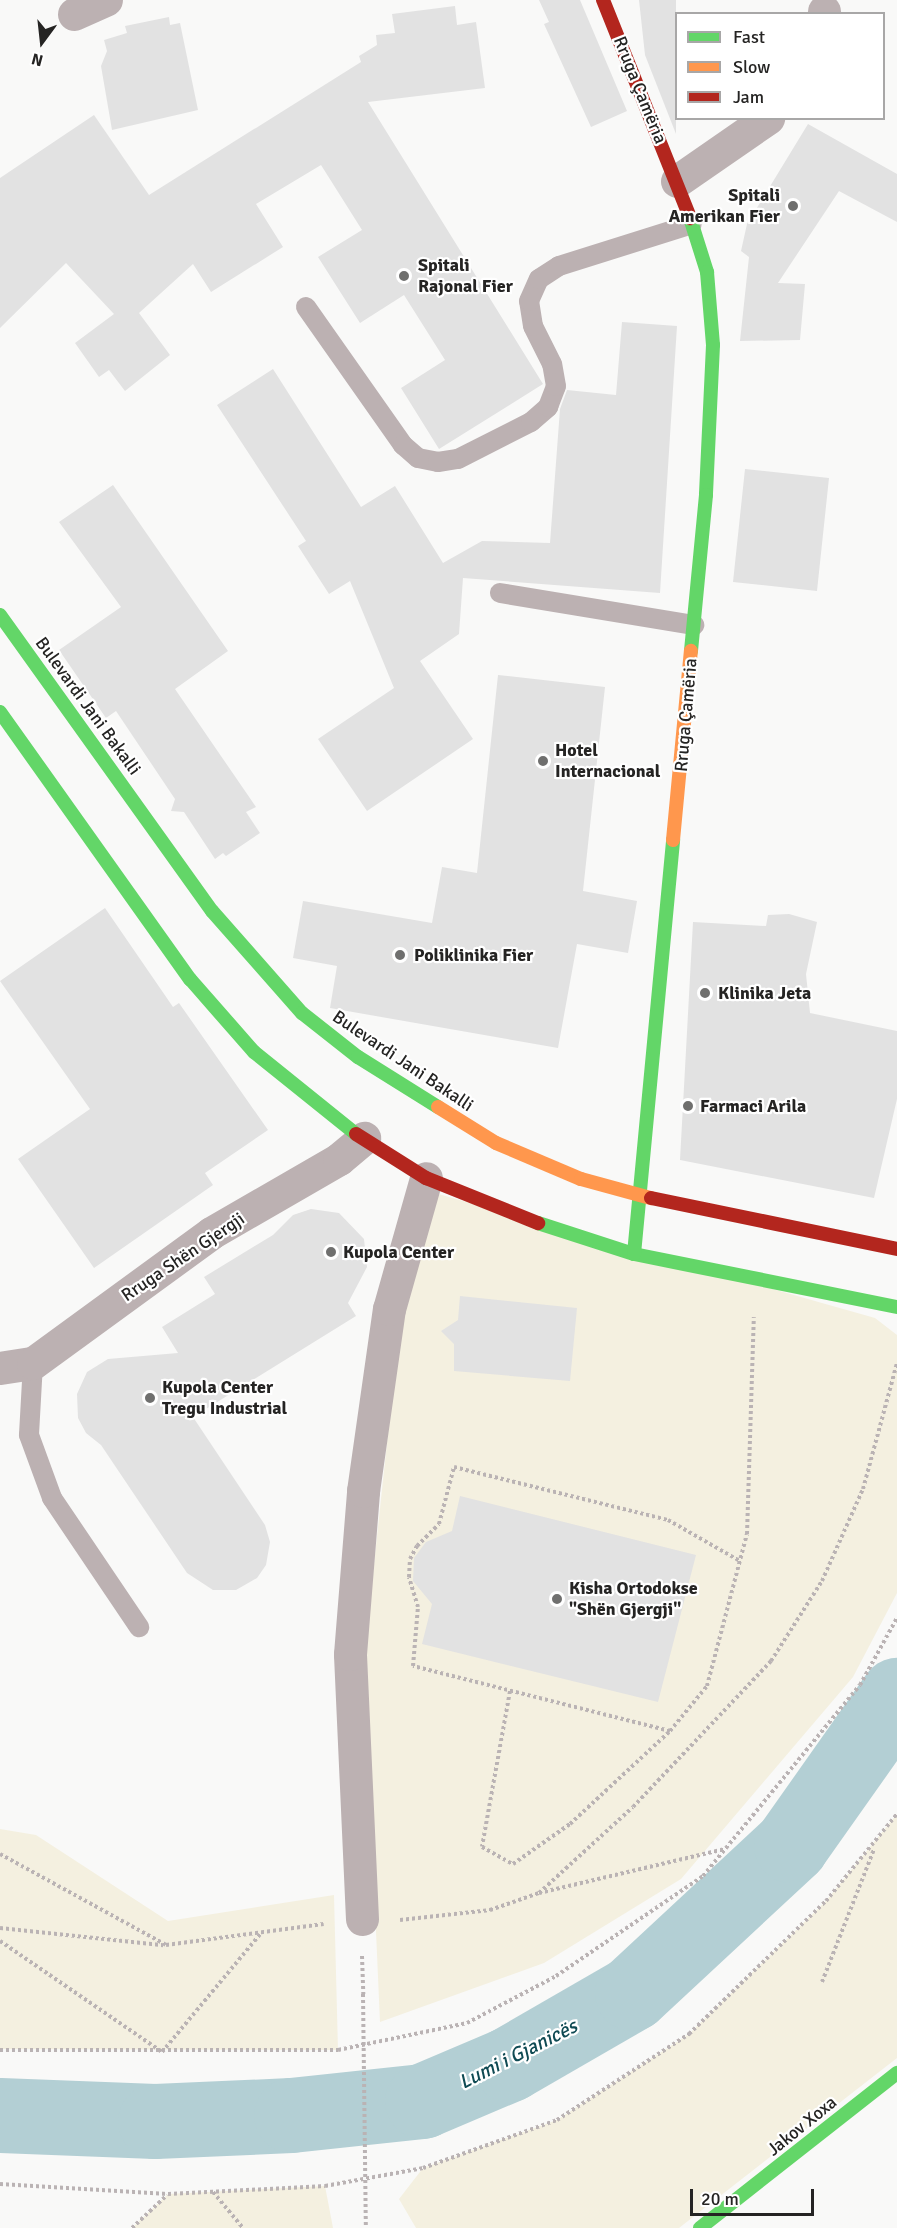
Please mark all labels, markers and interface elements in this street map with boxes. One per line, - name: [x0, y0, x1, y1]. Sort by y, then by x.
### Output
- north arrow: [12, 12, 72, 72]
- legend: [675, 12, 885, 120]
- text: Fast: [733, 26, 765, 48]
- street label: Rruga Çamëria: [609, 33, 671, 147]
- text: N: [29, 48, 45, 70]
- text: Slow: [733, 56, 770, 78]
- text: Jam: [733, 86, 764, 108]
- place label: Spitali Amerikan Fier: [669, 185, 780, 228]
- marker: Spitali Amerikan Fier: [784, 197, 802, 215]
- place label: Spitali Rajonal Fier: [418, 255, 513, 298]
- marker: Spitali Rajonal Fier: [395, 267, 413, 285]
- street label: Bulevardi Jani Bakalli: [31, 633, 145, 779]
- street label: Rruga Çamëria: [670, 657, 702, 773]
- place label: Hotel Internacional: [555, 740, 660, 783]
- marker: Hotel Internacional: [536, 754, 550, 768]
- place label: Poliklinika Fier: [414, 944, 533, 966]
- marker: Poliklinika Fier: [391, 946, 409, 964]
- place label: Klinika Jeta: [718, 982, 811, 1004]
- marker: Klinika Jeta: [696, 984, 714, 1002]
- street label: Bulevardi Jani Bakalli: [328, 1006, 478, 1116]
- place label: Farmaci Arila: [700, 1095, 806, 1117]
- marker: Farmaci Arila: [681, 1099, 695, 1113]
- street label: Rruga Shën Gjergji: [117, 1208, 249, 1306]
- place label: Kupola Center: [343, 1241, 454, 1263]
- marker: Kupola Center: [324, 1245, 338, 1259]
- place label: Kupola Center Tregu Industrial: [162, 1377, 287, 1420]
- marker: Kupola Center Tregu Industrial: [143, 1391, 157, 1405]
- place label: Kisha Ortodokse "Shën Gjergji": [569, 1578, 698, 1620]
- marker: Kisha Ortodokse "Shën Gjergji": [550, 1592, 564, 1606]
- water label: Lumi i Gjanicës: [455, 2014, 581, 2094]
- street label: Jakov Xoxa: [763, 2091, 841, 2161]
- scale bar: [693, 2177, 818, 2215]
- text: 20 m: [701, 2188, 739, 2210]

